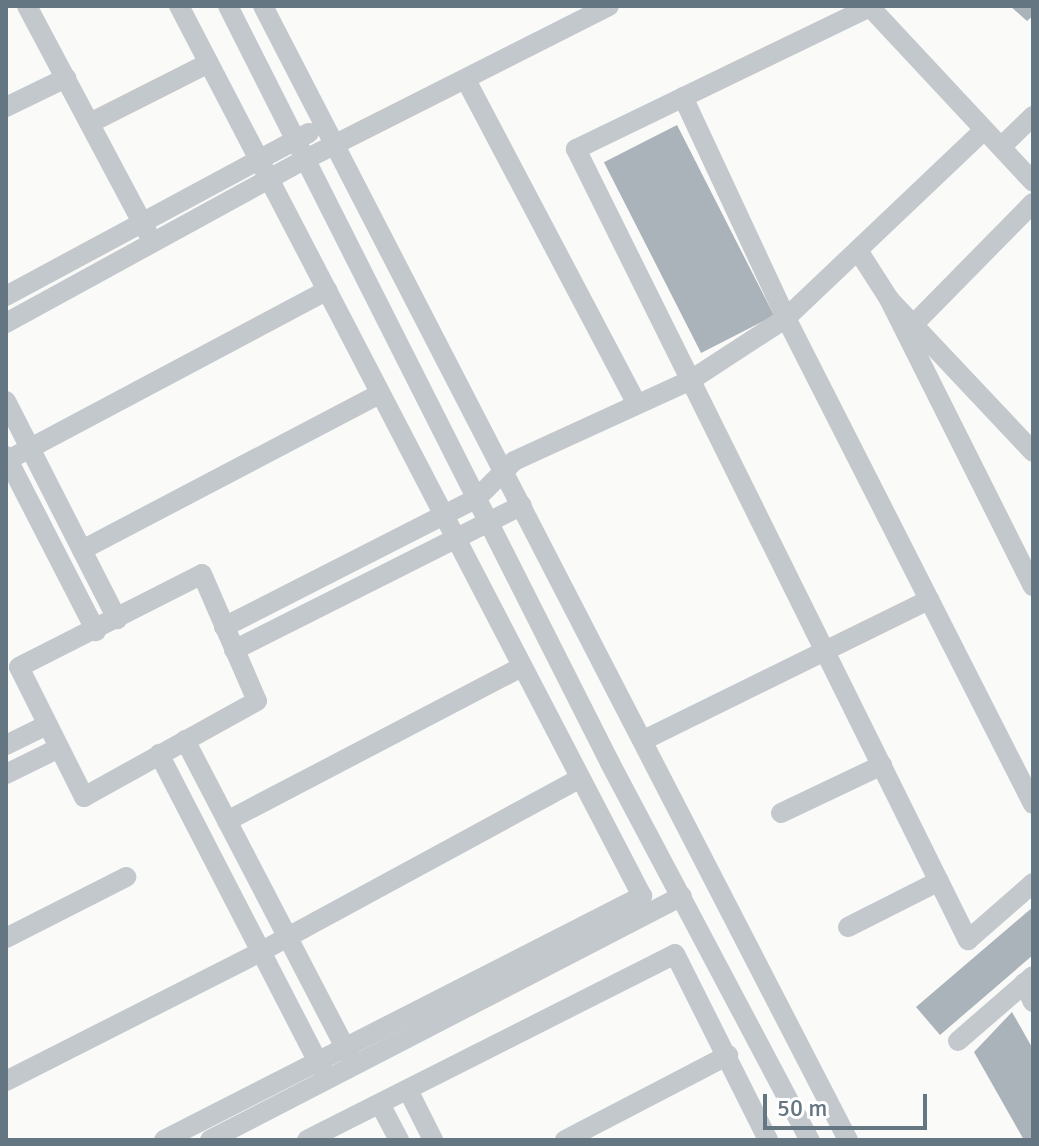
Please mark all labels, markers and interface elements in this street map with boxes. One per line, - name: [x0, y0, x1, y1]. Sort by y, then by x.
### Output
- scale bar: [767, 1078, 931, 1128]
- text: 50 m: [777, 1093, 827, 1123]

